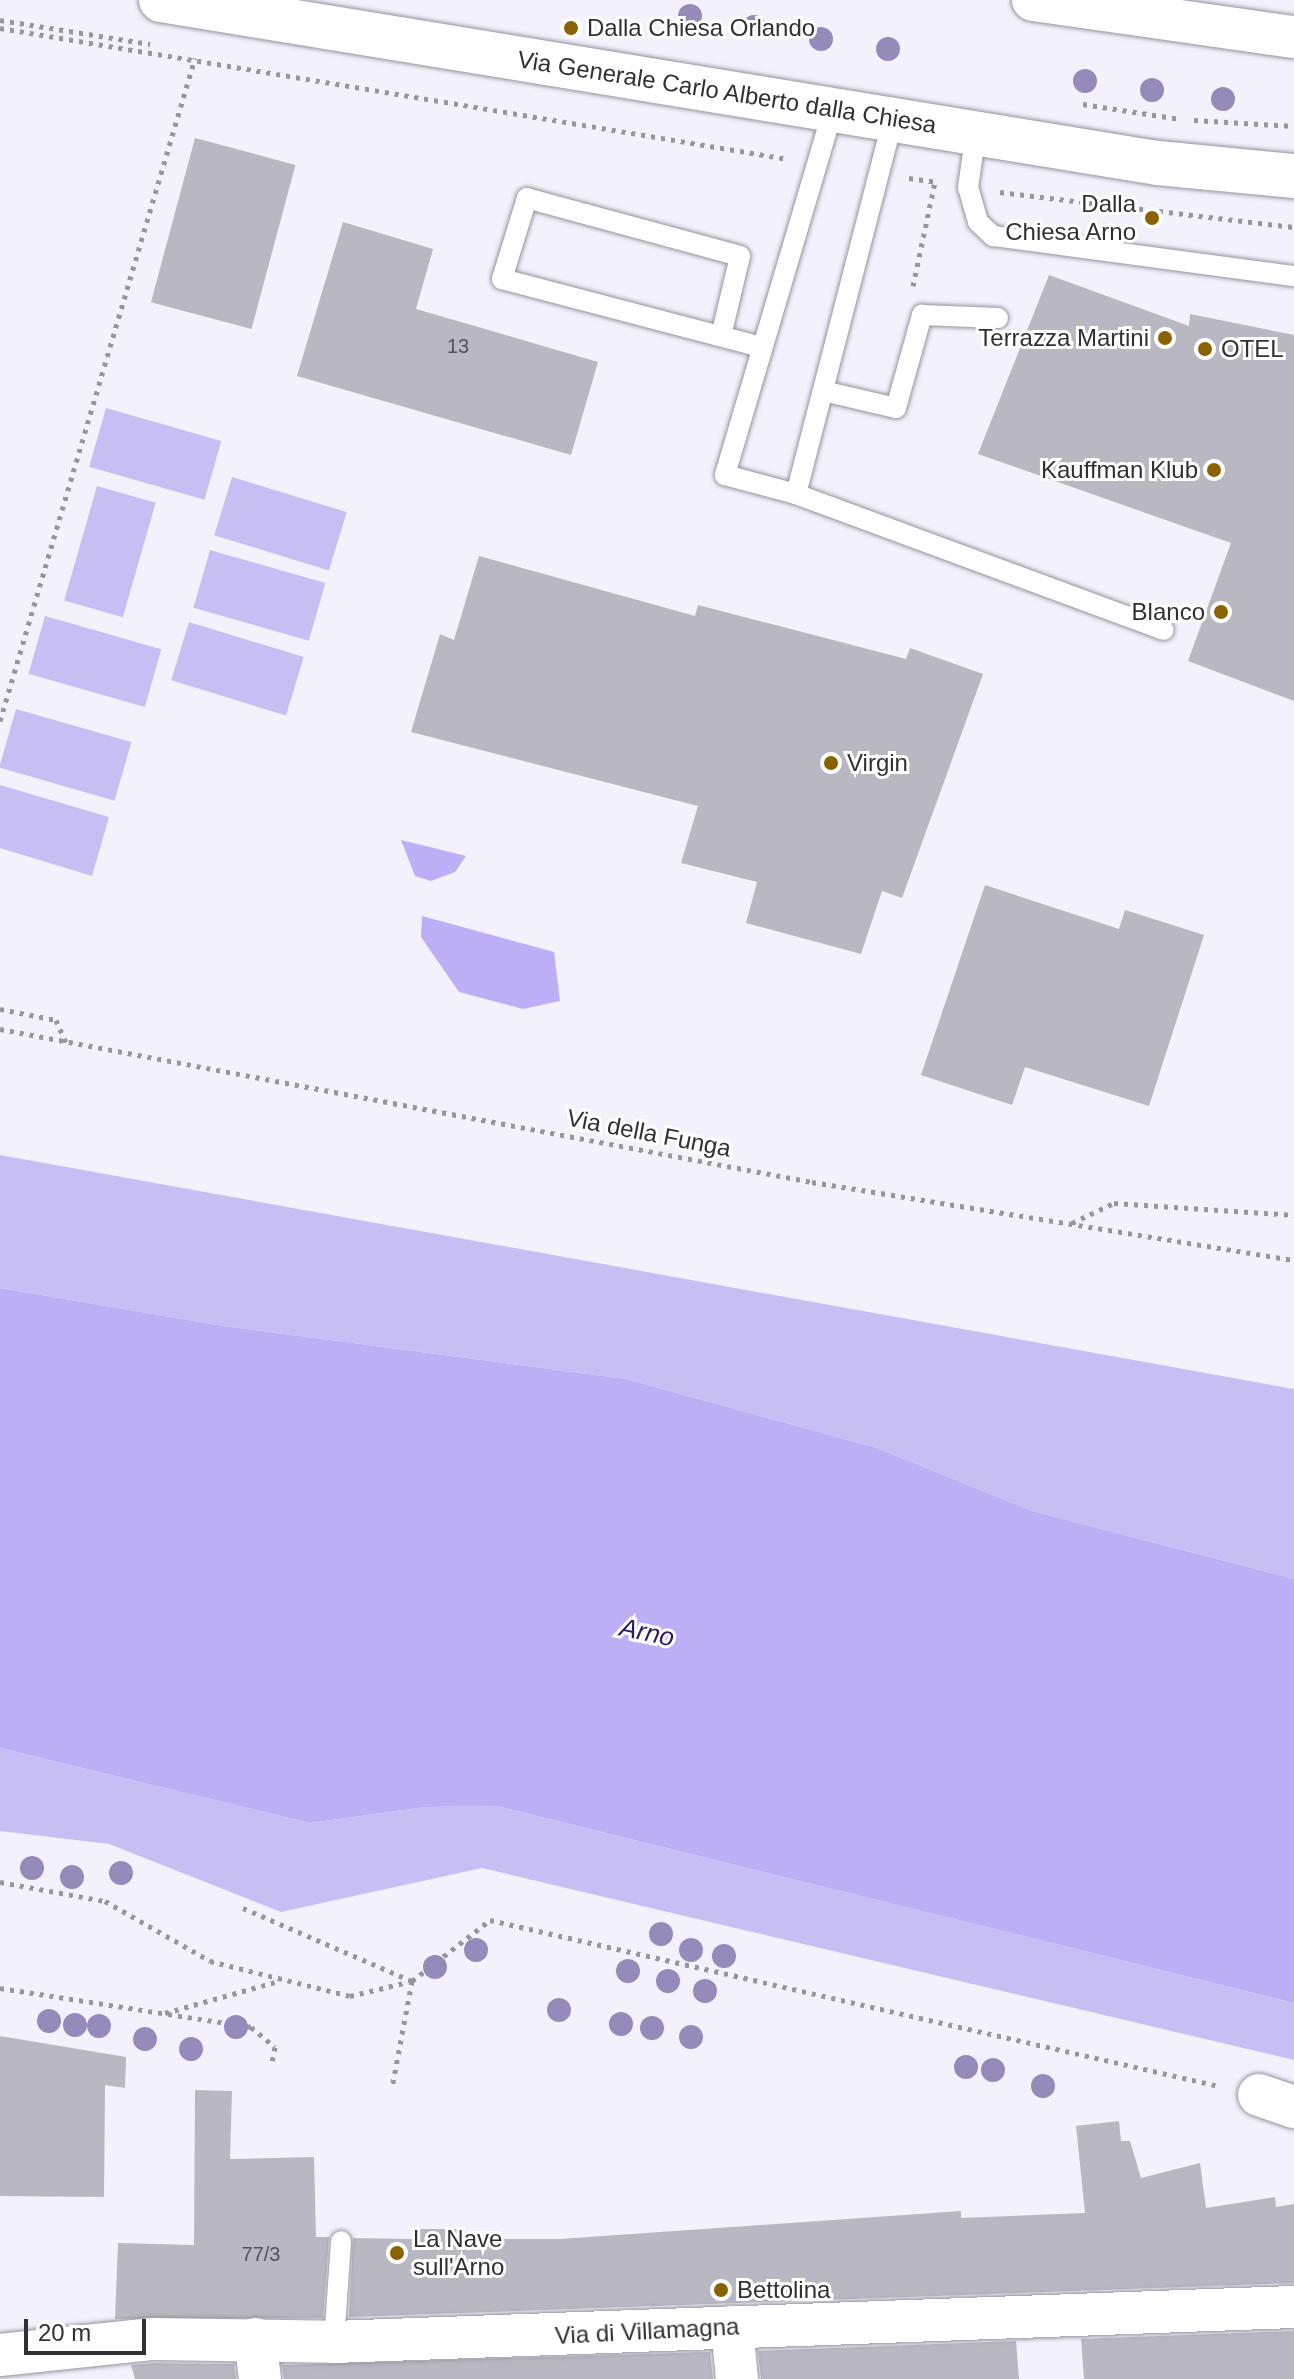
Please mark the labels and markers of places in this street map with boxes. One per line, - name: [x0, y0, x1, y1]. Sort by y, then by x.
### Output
- place label: Dalla Chiesa Orlando: [587, 14, 815, 42]
- marker: Dalla Chiesa Orlando: [562, 19, 580, 37]
- place label: Dalla Chiesa Arno: [1004, 190, 1136, 246]
- marker: Dalla Chiesa Arno: [1143, 209, 1161, 227]
- place label: Terrazza Martini: [978, 324, 1149, 352]
- marker: Terrazza Martini: [1156, 329, 1174, 347]
- place label: OTEL: [1221, 335, 1284, 363]
- marker: OTEL: [1196, 340, 1214, 358]
- place label: Kauffman Klub: [1041, 456, 1198, 484]
- marker: Kauffman Klub: [1205, 461, 1223, 479]
- place label: Blanco: [1132, 598, 1205, 626]
- marker: Blanco: [1212, 603, 1230, 621]
- place label: Virgin: [847, 749, 908, 777]
- marker: Virgin: [822, 754, 840, 772]
- place label: La Nave sull'Arno: [413, 2225, 504, 2281]
- marker: La Nave sull'Arno: [388, 2244, 406, 2262]
- place label: Bettolina: [737, 2276, 830, 2304]
- marker: Bettolina: [712, 2281, 730, 2299]

